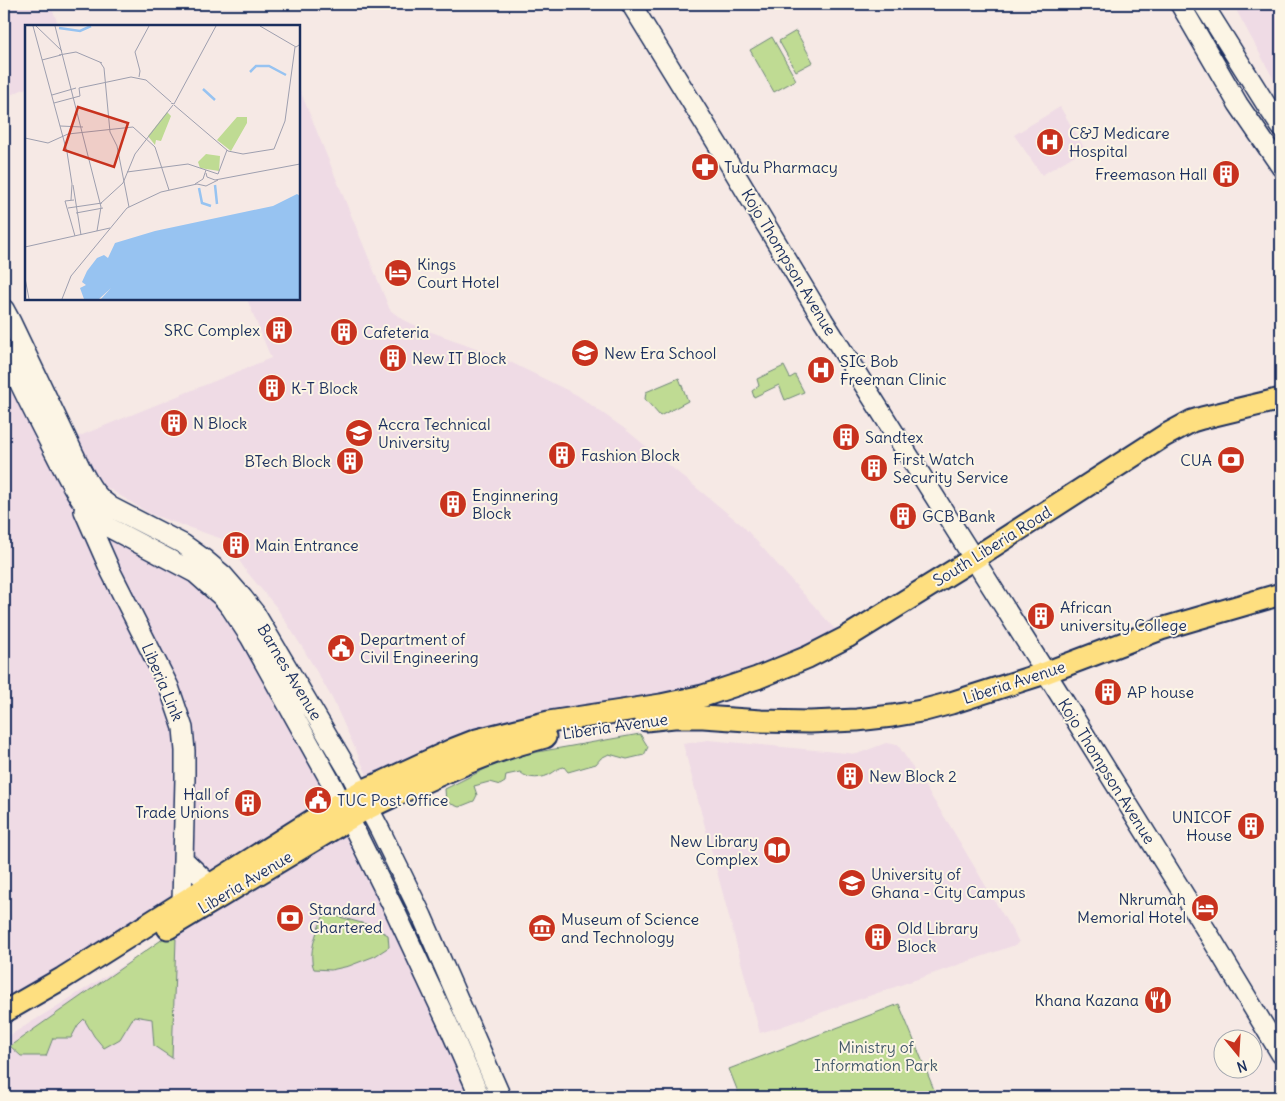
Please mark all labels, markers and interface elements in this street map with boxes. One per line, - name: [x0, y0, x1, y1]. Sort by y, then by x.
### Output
- inset map: [25, 25, 300, 300]
- place label: C&J Medicare Hospital: [1069, 123, 1170, 161]
- hospital icon: C&J Medicare Hospital: [1035, 127, 1065, 157]
- pharmacy icon: Tudu Pharmacy: [690, 152, 720, 182]
- place label: Tudu Pharmacy: [724, 157, 838, 177]
- building icon: Freemason Hall: [1211, 159, 1241, 189]
- place label: Freemason Hall: [1095, 164, 1207, 184]
- street label: Kojo Thompson Avenue: [737, 185, 841, 339]
- place label: Kings Court Hotel: [417, 254, 499, 292]
- hotel icon: Kings Court Hotel: [383, 258, 413, 288]
- building icon: SRC Complex: [264, 315, 294, 345]
- building icon: Cafeteria: [329, 317, 359, 347]
- place label: SRC Complex: [164, 320, 260, 340]
- place label: Cafeteria: [363, 322, 429, 342]
- school or university icon: New Era School: [570, 338, 600, 368]
- building icon: New IT Block: [378, 343, 408, 373]
- place label: New Era School: [604, 343, 716, 363]
- place label: New IT Block: [412, 348, 506, 368]
- place label: SIC Bob Freeman Clinic: [840, 351, 947, 389]
- hospital icon: SIC Bob Freeman Clinic: [806, 355, 836, 385]
- building icon: K-T Block: [257, 373, 287, 403]
- place label: K-T Block: [291, 378, 358, 398]
- building icon: N Block: [159, 408, 189, 438]
- place label: N Block: [193, 413, 247, 433]
- place label: Accra Technical University: [378, 414, 491, 452]
- school or university icon: Accra Technical University: [344, 418, 374, 448]
- building icon: Sandtex: [831, 422, 861, 452]
- place label: Sandtex: [865, 427, 924, 447]
- building icon: Fashion Block: [547, 440, 577, 470]
- place label: Fashion Block: [581, 445, 680, 465]
- bank icon: CUA: [1216, 445, 1246, 475]
- building icon: BTech Block: [335, 446, 365, 476]
- place label: First Watch Security Service: [893, 449, 1008, 487]
- place label: CUA: [1180, 450, 1212, 470]
- place label: BTech Block: [245, 451, 331, 471]
- building icon: First Watch Security Service: [859, 453, 889, 483]
- place label: Enginnering Block: [472, 485, 559, 523]
- building icon: Enginnering Block: [438, 489, 468, 519]
- building icon: GCB Bank: [888, 501, 918, 531]
- street label: South Liberia Road: [929, 501, 1055, 591]
- place label: GCB Bank: [922, 506, 995, 526]
- building icon: Main Entrance: [221, 530, 251, 560]
- place label: Main Entrance: [255, 535, 359, 555]
- place label: African university College: [1060, 597, 1187, 635]
- building icon: African university College: [1026, 601, 1056, 631]
- street label: Barnes Avenue: [253, 620, 327, 724]
- place label: Department of Civil Engineering: [360, 629, 479, 667]
- public building icon: Department of Civil Engineering: [326, 633, 356, 663]
- street label: Liberia Link: [138, 640, 188, 724]
- street label: Liberia Avenue: [960, 656, 1068, 708]
- building icon: AP house: [1093, 677, 1123, 707]
- place label: AP house: [1127, 682, 1194, 702]
- street label: Kojo Thompson Avenue: [1054, 695, 1160, 847]
- street label: Liberia Avenue: [561, 709, 669, 743]
- building icon: New Block 2: [835, 761, 865, 791]
- place label: New Block 2: [869, 766, 957, 786]
- place label: Hall of Trade Unions: [135, 784, 230, 822]
- public building icon: TUC Post Office: [303, 785, 333, 815]
- building icon: Hall of Trade Unions: [233, 788, 263, 818]
- place label: TUC Post Office: [337, 790, 448, 810]
- place label: UNICOF House: [1172, 807, 1232, 845]
- building icon: UNICOF House: [1236, 811, 1266, 841]
- place label: New Library Complex: [670, 831, 758, 869]
- library icon: New Library Complex: [762, 835, 792, 865]
- street label: Liberia Avenue: [194, 846, 296, 918]
- place label: University of Ghana - City Campus: [871, 864, 1026, 902]
- school or university icon: University of Ghana - City Campus: [837, 868, 867, 898]
- place label: Nkrumah Memorial Hotel: [1077, 889, 1186, 927]
- hotel icon: Nkrumah Memorial Hotel: [1190, 893, 1220, 923]
- place label: Standard Chartered: [309, 899, 382, 937]
- bank icon: Standard Chartered: [275, 903, 305, 933]
- place label: Museum of Science and Technology: [561, 909, 699, 947]
- museum icon: Museum of Science and Technology: [527, 913, 557, 943]
- place label: Old Library Block: [897, 918, 978, 956]
- building icon: Old Library Block: [863, 922, 893, 952]
- restaurant icon: Khana Kazana: [1143, 985, 1173, 1015]
- place label: Khana Kazana: [1035, 990, 1139, 1010]
- north arrow: [1212, 1028, 1262, 1078]
- park label: Ministry of Information Park: [814, 1037, 938, 1075]
- text: N: [1235, 1056, 1249, 1076]

